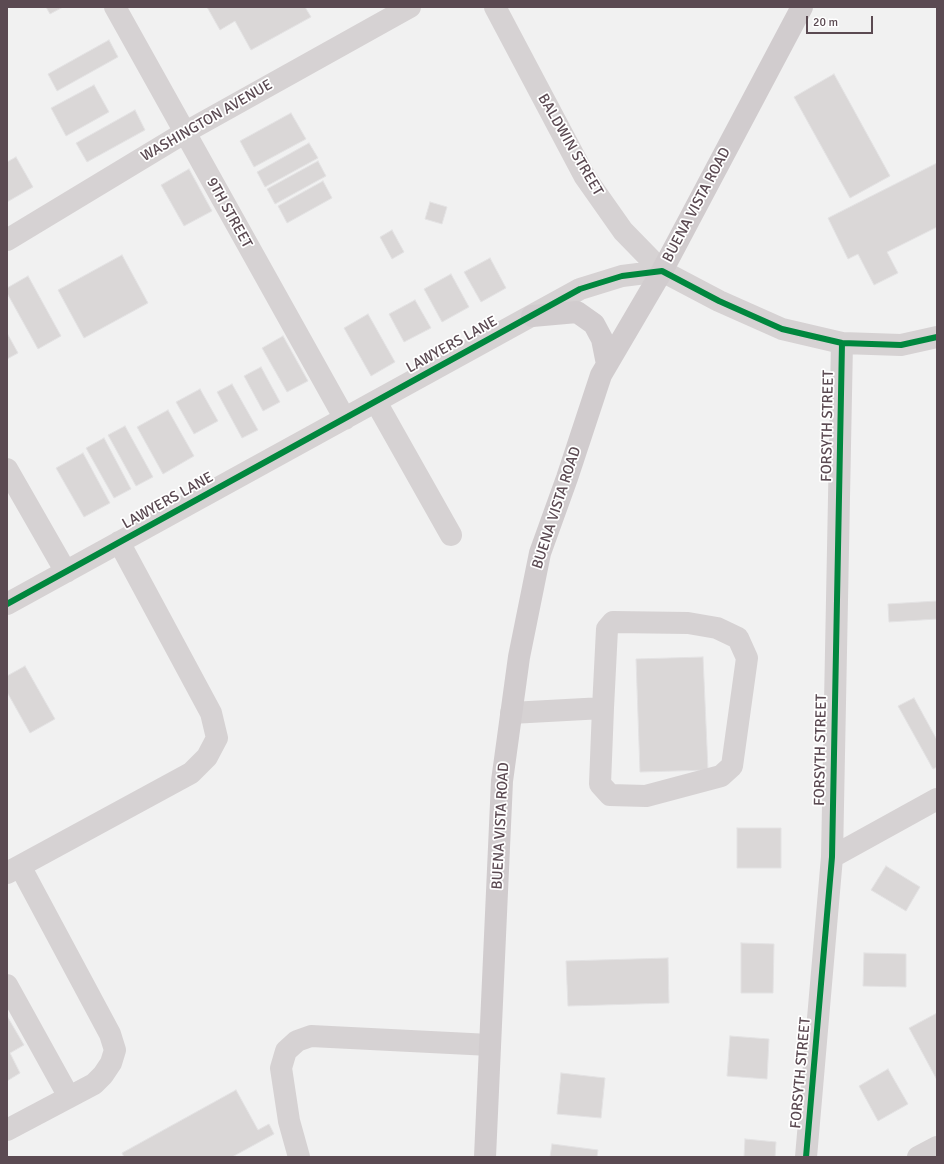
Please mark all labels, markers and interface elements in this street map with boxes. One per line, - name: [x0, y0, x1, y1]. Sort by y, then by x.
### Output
- scale bar: [808, 8, 875, 34]
- text: 20 m: [813, 15, 838, 30]
- street label: WASHINGTON AVENUE: [138, 76, 276, 166]
- street label: BALDWIN STREET: [533, 91, 607, 199]
- street label: BUENA VISTA ROAD: [659, 144, 735, 266]
- street label: 9TH STREET: [202, 175, 256, 251]
- street label: LAWYERS LANE: [403, 313, 501, 377]
- street label: FORSYTH STREET: [818, 370, 838, 482]
- street label: BUENA VISTA ROAD: [529, 445, 585, 571]
- street label: LAWYERS LANE: [119, 469, 217, 533]
- street label: FORSYTH STREET: [811, 694, 831, 806]
- street label: BUENA VISTA ROAD: [489, 762, 513, 890]
- street label: FORSYTH STREET: [787, 1016, 815, 1130]

